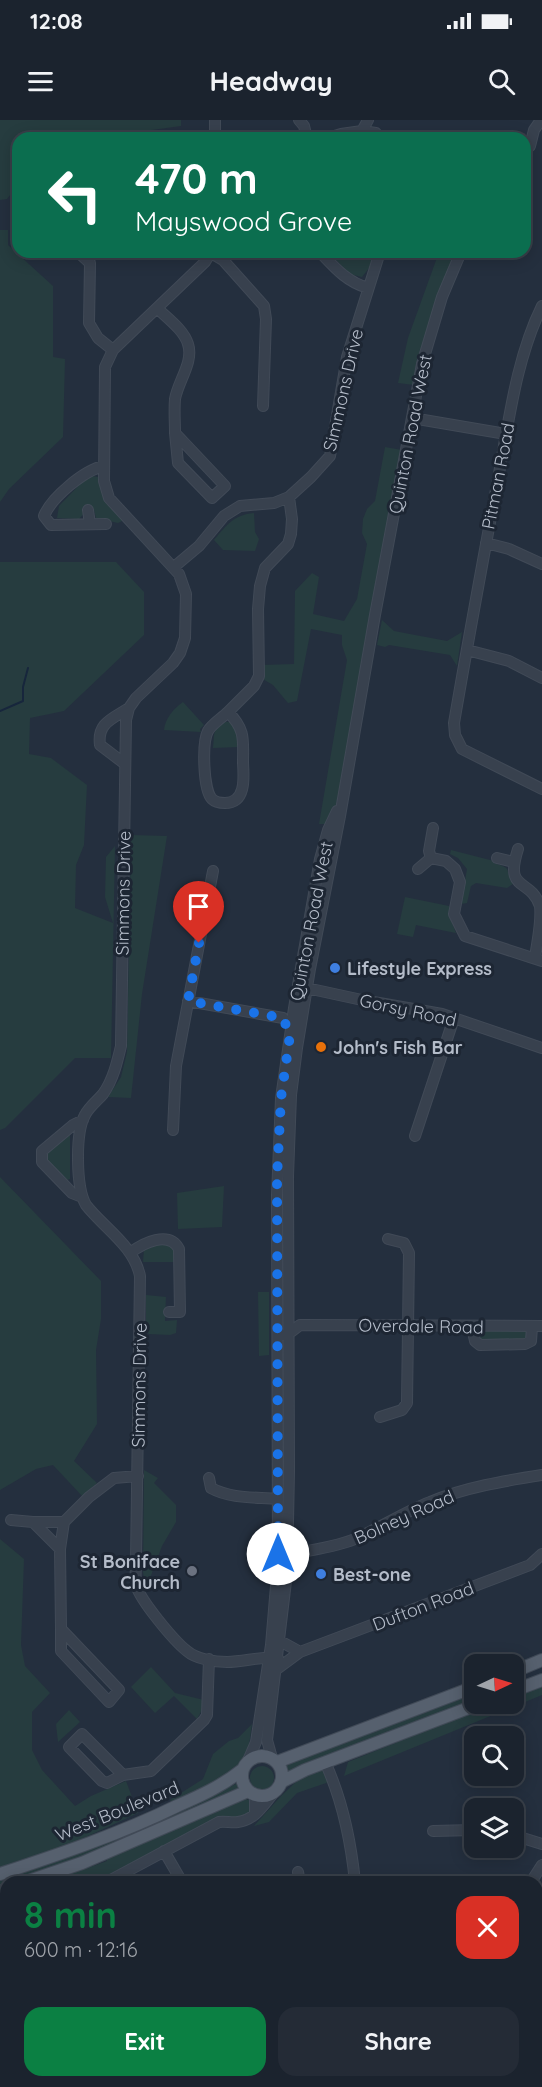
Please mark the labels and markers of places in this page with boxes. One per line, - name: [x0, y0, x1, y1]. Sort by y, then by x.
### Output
- pin: [173, 881, 224, 943]
- place label: Lifestyle Express: [347, 957, 492, 980]
- marker: Lifestyle Express: [328, 961, 342, 975]
- place label: John's Fish Bar: [333, 1036, 463, 1059]
- marker: John's Fish Bar: [314, 1040, 328, 1054]
- place label: St Boniface Church: [80, 1550, 180, 1594]
- place label: Best-one: [333, 1563, 411, 1586]
- marker: St Boniface Church: [185, 1564, 199, 1578]
- marker: Best-one: [314, 1567, 328, 1581]

